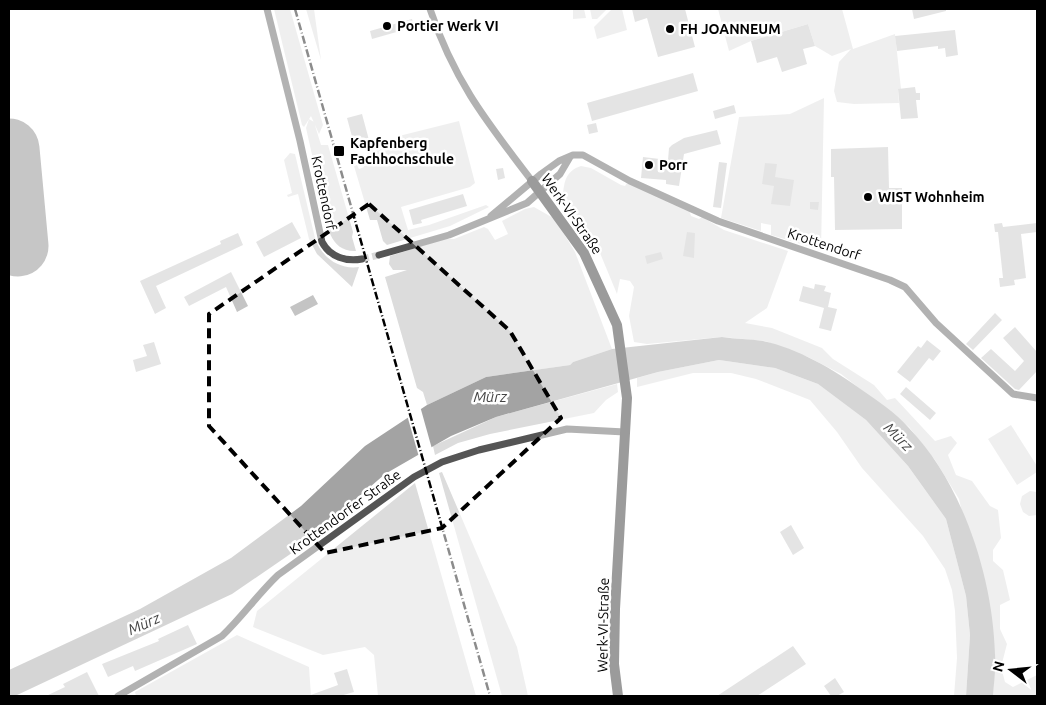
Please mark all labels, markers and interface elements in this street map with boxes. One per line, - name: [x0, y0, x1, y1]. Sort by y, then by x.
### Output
- place label: Portier Werk VI: [397, 18, 499, 34]
- marker: Portier Werk VI: [381, 20, 393, 32]
- place label: FH JOANNEUM: [680, 21, 781, 37]
- marker: FH JOANNEUM: [664, 23, 676, 35]
- place label: Kapfenberg Fachhochschule: [350, 135, 454, 167]
- marker: Kapfenberg Fachhochschule: [332, 144, 346, 158]
- street label: Krottendorf: [308, 154, 340, 232]
- place label: Porr: [659, 157, 688, 173]
- marker: Porr: [643, 159, 655, 171]
- street label: Werk-VI-Straße: [538, 171, 606, 257]
- place label: WIST Wohnheim: [878, 189, 985, 205]
- marker: WIST Wohnheim: [862, 191, 874, 203]
- street label: Krottendorf: [786, 225, 863, 264]
- water label: Mürz: [473, 388, 508, 405]
- water label: Mürz: [881, 419, 917, 455]
- street label: Krottendorfer Straße: [286, 466, 404, 558]
- street label: Werk-VI-Straße: [594, 578, 612, 672]
- water label: Mürz: [125, 609, 164, 638]
- north arrow: [986, 645, 1036, 695]
- text: N: [989, 659, 1008, 674]

